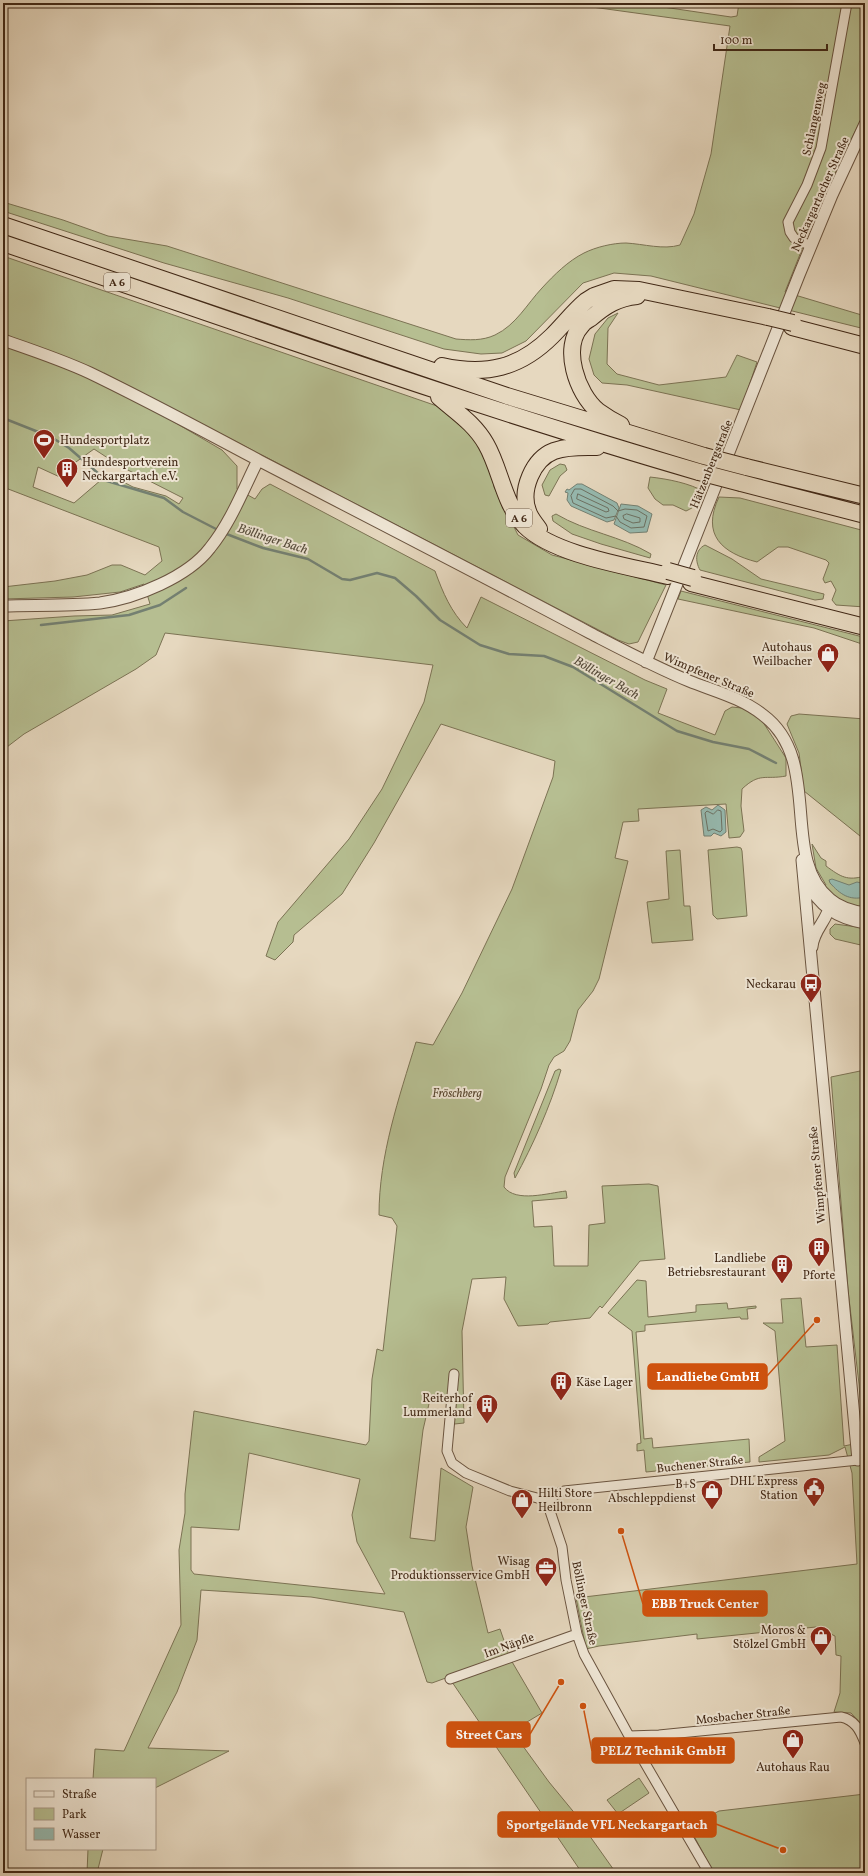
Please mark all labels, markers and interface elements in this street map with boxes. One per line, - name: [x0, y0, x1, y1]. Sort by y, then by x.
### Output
- scale bar: [714, 26, 827, 52]
- text: 100 m: [720, 33, 753, 49]
- street label: Schlangenweg: [799, 81, 831, 158]
- street label: Neckargartacher Straße: [788, 134, 854, 255]
- road number: A 6: [104, 273, 130, 291]
- street label: Hätzenbergstraße: [687, 417, 737, 511]
- sports icon: Hundesportplatz: [31, 427, 57, 460]
- place label: Hundesportplatz: [60, 433, 149, 449]
- place label: Hundesportverein Neckargartach e.V.: [82, 455, 178, 485]
- building icon: Hundesportverein Neckargartach e.V.: [54, 456, 80, 489]
- road number: A 6: [506, 509, 532, 527]
- water label: Böllinger Bach: [235, 520, 310, 560]
- place label: Autohaus Weilbacher: [753, 640, 812, 670]
- shop icon: Autohaus Weilbacher: [815, 641, 841, 674]
- street label: Wimpfener Straße: [661, 649, 757, 702]
- water label: Böllinger Bach: [570, 653, 643, 705]
- bus stop icon: Neckarau: [798, 971, 824, 1004]
- place label: Neckarau: [746, 977, 796, 993]
- park label: Fröschberg: [432, 1086, 482, 1102]
- street label: Wimpfener Straße: [806, 1125, 830, 1224]
- building icon: Pforte: [806, 1235, 832, 1268]
- place label: Landliebe Betriebsrestaurant: [667, 1251, 766, 1281]
- building icon: Landliebe Betriebsrestaurant: [769, 1252, 795, 1285]
- place label: Pforte: [803, 1268, 835, 1284]
- callout: Landliebe GmbH: [648, 1364, 767, 1389]
- building icon: Käse Lager: [548, 1369, 574, 1402]
- text: Landliebe GmbH: [656, 1369, 760, 1387]
- place label: Käse Lager: [576, 1375, 633, 1391]
- place label: Reiterhof Lummerland: [403, 1391, 474, 1421]
- building icon: Reiterhof Lummerland: [474, 1392, 500, 1425]
- street label: Buchener Straße: [656, 1452, 745, 1478]
- place label: DHL Express Station: [730, 1474, 798, 1504]
- public building icon: DHL Express Station: [801, 1475, 827, 1508]
- place label: B+S Abschleppdienst: [608, 1477, 696, 1507]
- shop icon: B+S Abschleppdienst: [699, 1478, 725, 1511]
- place label: Hilti Store Heilbronn: [538, 1486, 593, 1516]
- shop icon: Hilti Store Heilbronn: [509, 1487, 535, 1520]
- place label: Wisag Produktionsservice GmbH: [391, 1554, 530, 1584]
- office icon: Wisag Produktionsservice GmbH: [533, 1555, 559, 1588]
- street label: Böllinger Straße: [567, 1560, 601, 1647]
- callout: EBB Truck Center: [643, 1591, 767, 1616]
- text: EBB Truck Center: [651, 1596, 759, 1614]
- place label: Moros & Stölzel GmbH: [733, 1623, 806, 1653]
- shop icon: Moros & Stölzel GmbH: [808, 1624, 834, 1657]
- street label: Im Näpfle: [482, 1629, 537, 1662]
- street label: Mosbacher Straße: [695, 1703, 792, 1729]
- callout: Street Cars: [447, 1722, 530, 1747]
- text: Street Cars: [456, 1727, 522, 1745]
- shop icon: Autohaus Rau: [780, 1727, 806, 1760]
- callout: PELZ Technik GmbH: [592, 1738, 734, 1763]
- text: PELZ Technik GmbH: [600, 1743, 726, 1761]
- place label: Autohaus Rau: [756, 1760, 830, 1776]
- legend: [26, 1778, 156, 1850]
- text: Straße: [62, 1787, 97, 1803]
- text: Park: [62, 1807, 87, 1823]
- callout: Sportgelände VFL Neckargartach: [498, 1812, 716, 1837]
- text: Sportgelände VFL Neckargartach: [506, 1817, 708, 1835]
- text: Wasser: [62, 1827, 100, 1843]

